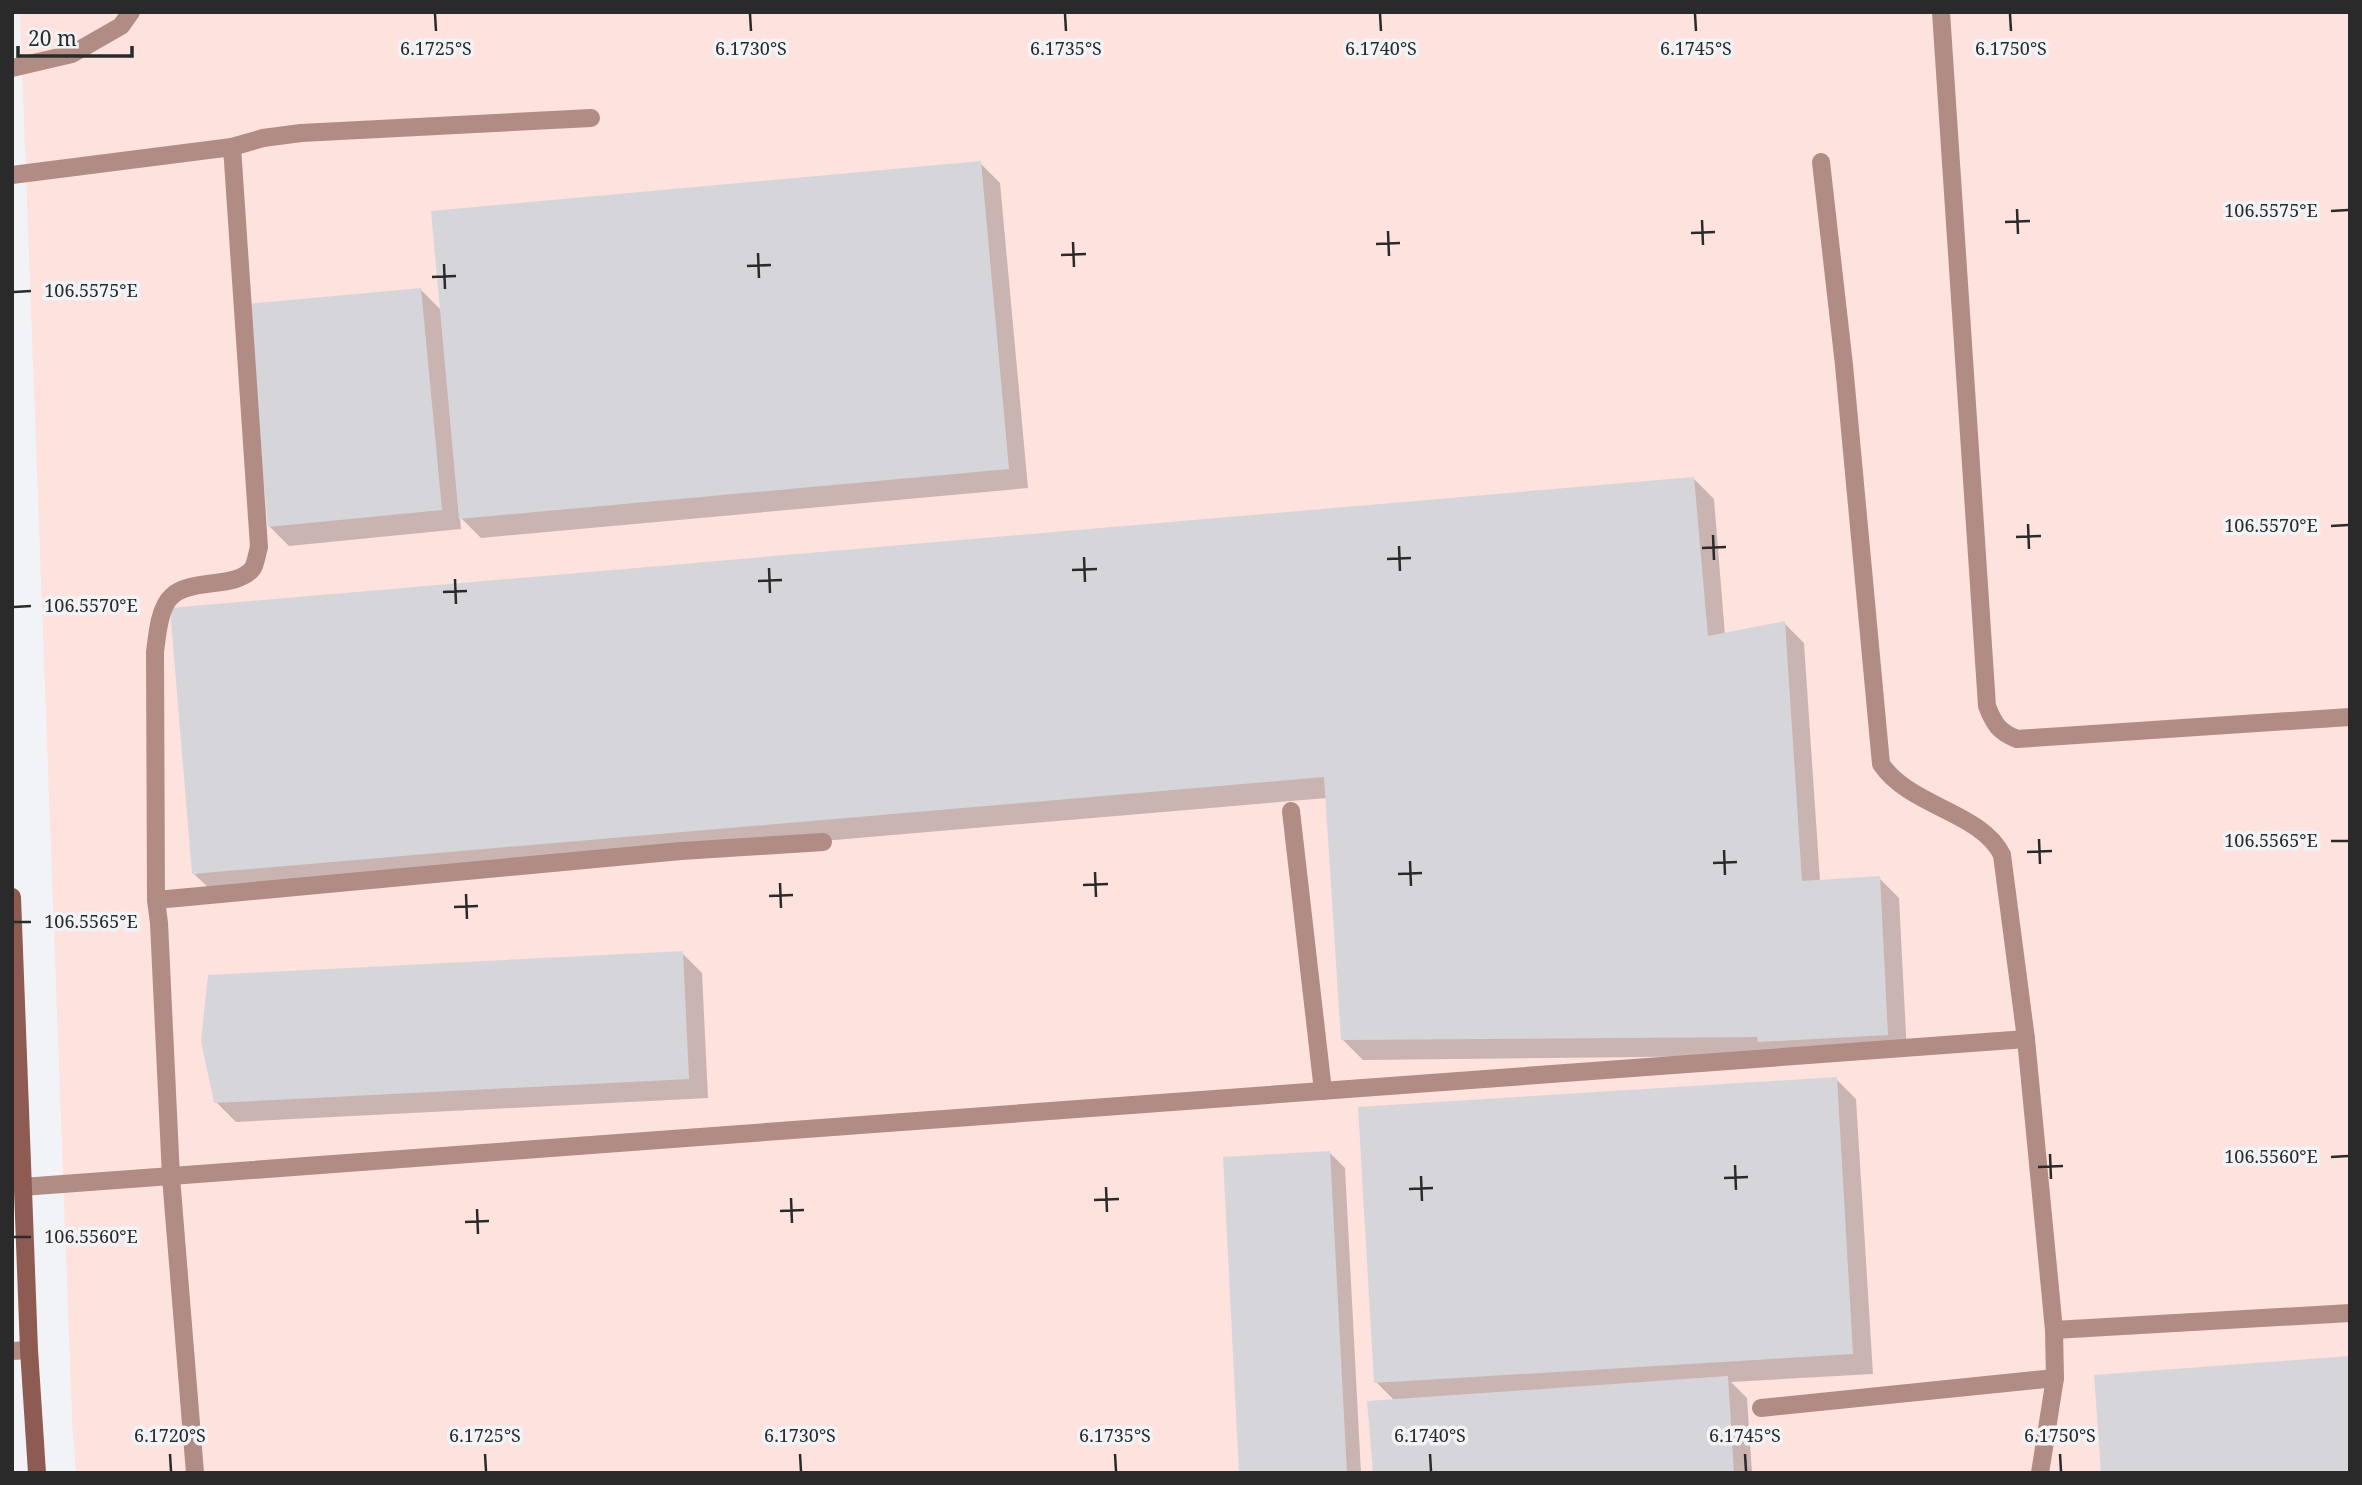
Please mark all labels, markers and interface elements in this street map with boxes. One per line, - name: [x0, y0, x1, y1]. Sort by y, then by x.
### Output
- scale bar: [18, 14, 131, 58]
- text: 20 m: [28, 24, 77, 52]
- text: 6.1725°S: [400, 36, 472, 60]
- text: 6.1730°S: [715, 36, 787, 60]
- text: 6.1735°S: [1030, 36, 1102, 60]
- text: 6.1740°S: [1345, 36, 1417, 60]
- text: 6.1745°S: [1660, 36, 1732, 60]
- text: 6.1750°S: [1975, 36, 2047, 60]
- text: 106.5575°E: [2224, 198, 2318, 222]
- text: 106.5575°E: [44, 278, 138, 302]
- text: 106.5570°E: [2224, 513, 2318, 537]
- text: 106.5570°E: [44, 593, 138, 617]
- text: 106.5565°E: [2224, 828, 2318, 852]
- text: 106.5565°E: [44, 909, 138, 933]
- text: 106.5560°E: [2224, 1144, 2318, 1168]
- text: 106.5560°E: [44, 1224, 138, 1248]
- text: 6.1720°S: [134, 1423, 206, 1447]
- text: 6.1725°S: [449, 1423, 521, 1447]
- text: 6.1730°S: [764, 1423, 836, 1447]
- text: 6.1735°S: [1079, 1423, 1151, 1447]
- text: 6.1740°S: [1394, 1423, 1466, 1447]
- text: 6.1745°S: [1709, 1423, 1781, 1447]
- text: 6.1750°S: [2024, 1423, 2096, 1447]

